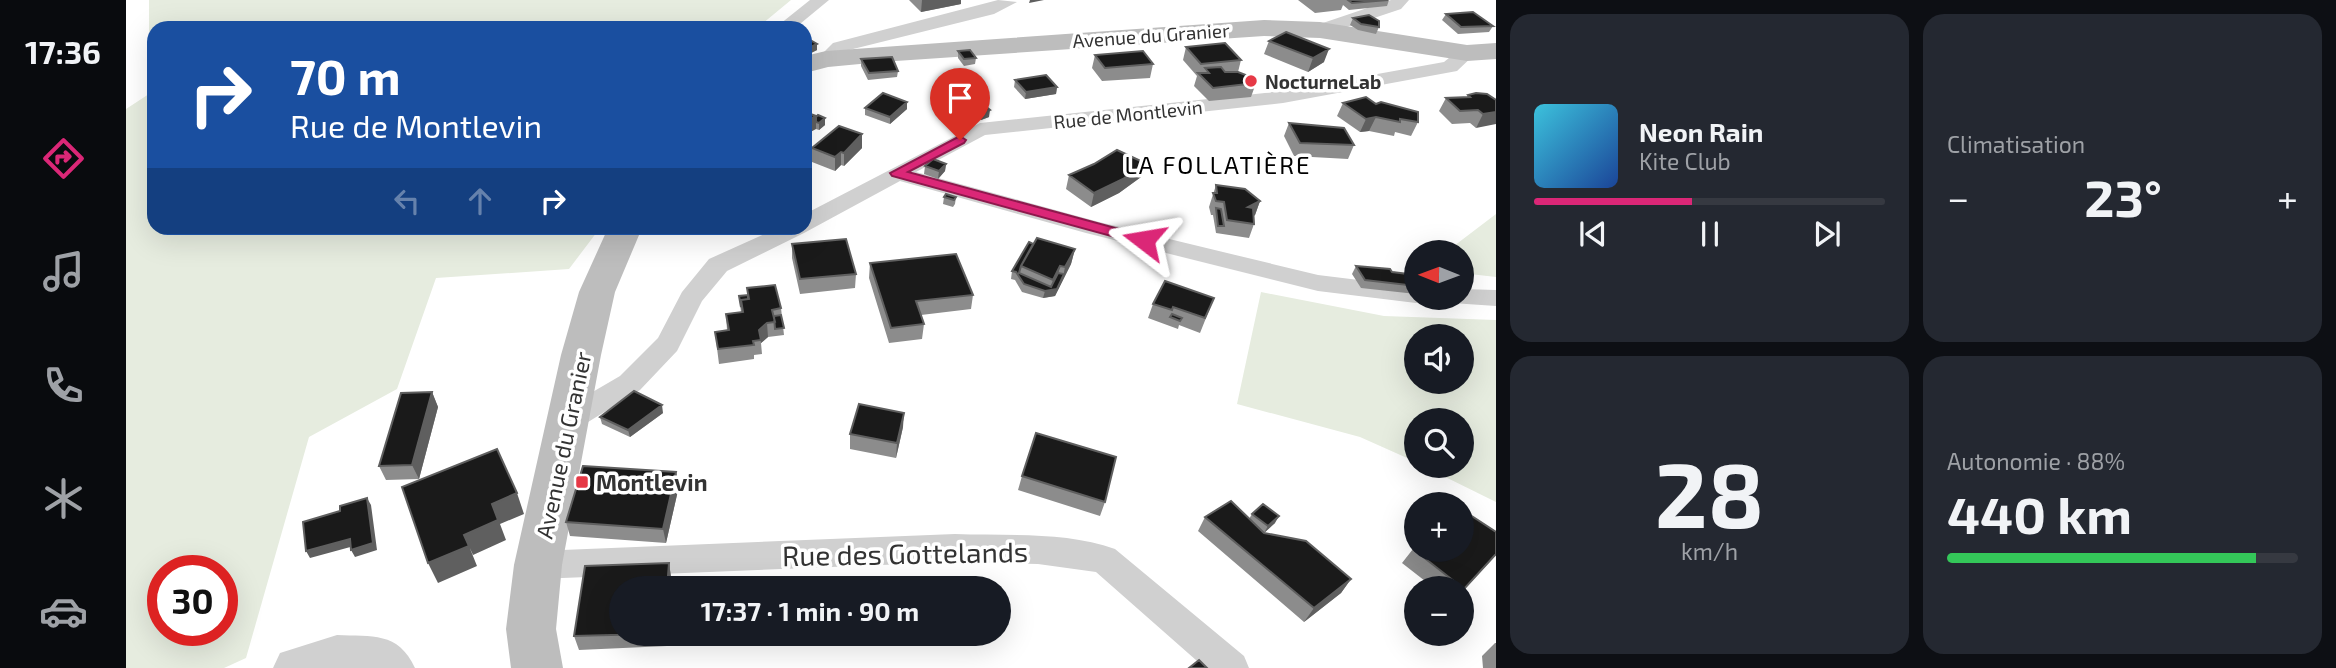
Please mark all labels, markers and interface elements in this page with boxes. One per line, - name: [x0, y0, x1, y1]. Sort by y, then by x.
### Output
- street label: Avenue du Granier: [1072, 18, 1231, 52]
- text: 17:36: [25, 32, 101, 70]
- text: 70 m: [290, 46, 401, 105]
- icon: right: [175, 49, 266, 140]
- pin: [930, 68, 990, 140]
- place label: NocturneLab: [1265, 70, 1381, 93]
- marker: NocturneLab: [1243, 73, 1259, 89]
- icon: arrive: [941, 79, 979, 117]
- street label: Rue de Montlevin: [1052, 95, 1204, 133]
- text: Rue de Montlevin: [290, 106, 542, 144]
- text: Neon Rain: [1639, 116, 1763, 147]
- text: Climatisation: [1947, 130, 2085, 158]
- icon: directions: [39, 134, 88, 183]
- text: Kite Club: [1639, 147, 1731, 175]
- district label: LA FOLLATIÈRE: [1125, 150, 1311, 179]
- text: 23°: [2084, 165, 2162, 227]
- text: −: [1947, 174, 1969, 220]
- text: +: [2277, 174, 2298, 220]
- icon: left: [388, 182, 426, 220]
- icon: ahead: [461, 182, 499, 220]
- icon: right: [534, 182, 572, 220]
- position arrow: [1107, 203, 1181, 277]
- icon: previous: [1574, 215, 1612, 253]
- icon: pause: [1691, 215, 1729, 253]
- icon: next: [1808, 215, 1846, 253]
- north arrow: [1404, 240, 1474, 310]
- map controls: [1404, 240, 1474, 646]
- icon: music: [39, 247, 88, 296]
- button: sound: [1404, 324, 1474, 394]
- street label: Avenue du Granier: [529, 349, 597, 541]
- icon: phone: [39, 361, 88, 410]
- button: search: [1404, 408, 1474, 478]
- text: 28: [1655, 437, 1764, 546]
- text: Autonomie · 88%: [1947, 447, 2125, 475]
- place label: Montlevin: [596, 468, 707, 496]
- icon: climate: [39, 474, 88, 523]
- marker: Montlevin: [574, 474, 590, 490]
- text: 440 km: [1947, 482, 2132, 544]
- button: +: [1404, 492, 1474, 562]
- street label: Rue des Gottelands: [782, 534, 1028, 572]
- text: km/h: [1681, 537, 1738, 565]
- speed limit sign: 30: [147, 555, 238, 646]
- button: −: [1404, 576, 1474, 646]
- icon: car: [39, 587, 88, 636]
- text: 17:37 · 1 min · 90 m: [701, 595, 919, 626]

